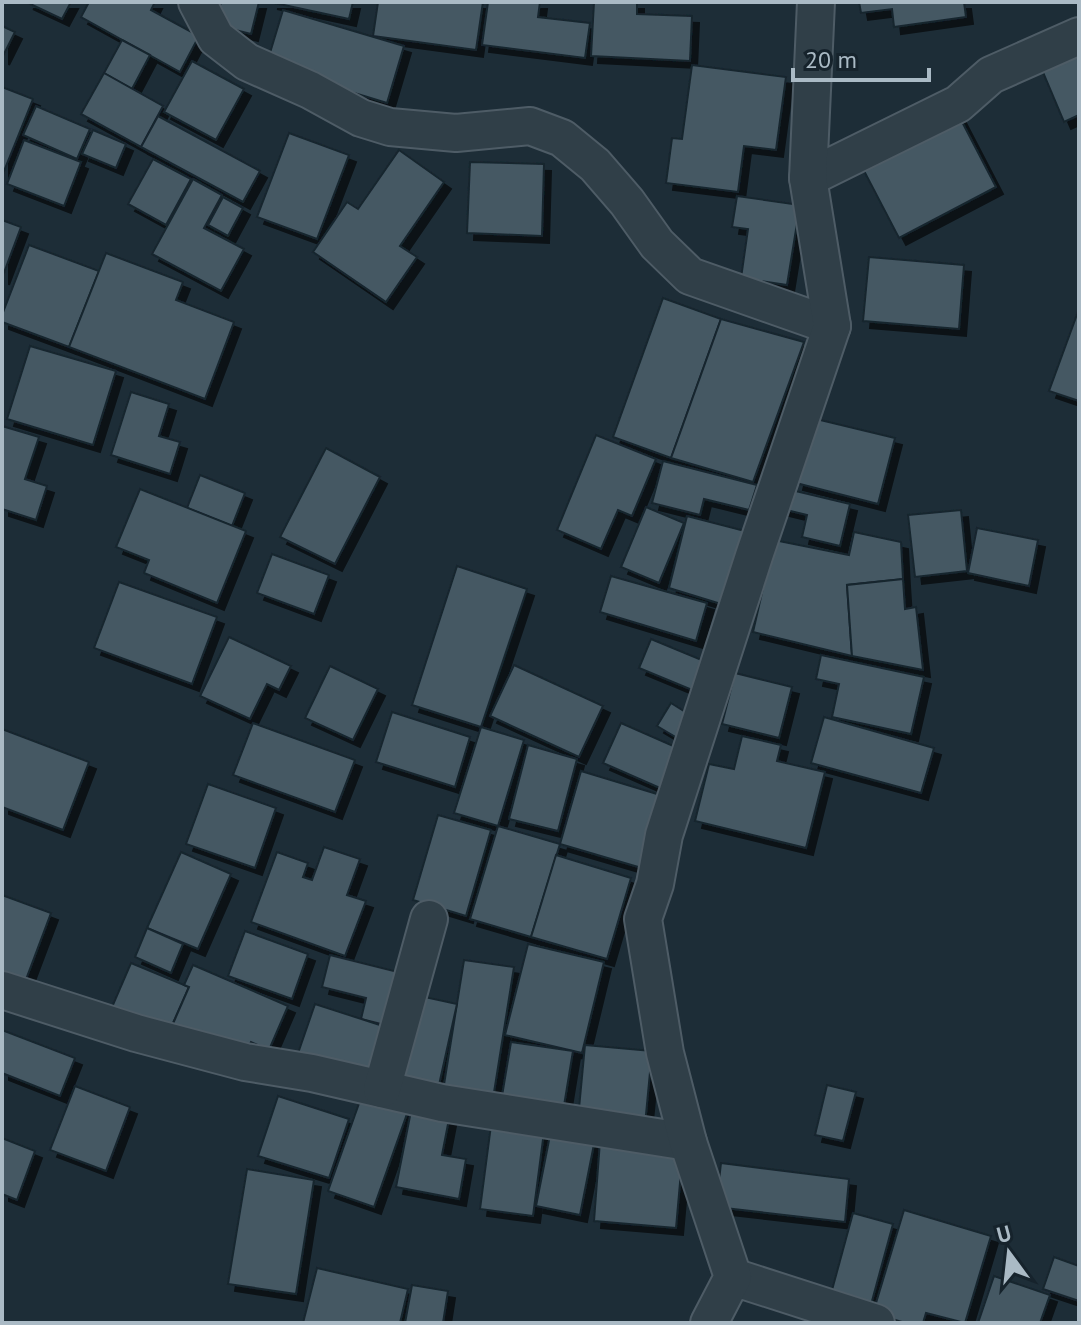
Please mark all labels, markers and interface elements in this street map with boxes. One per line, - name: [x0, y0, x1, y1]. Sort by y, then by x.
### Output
- scale bar: [793, 32, 929, 82]
- text: 20 m: [805, 44, 857, 75]
- north arrow: [969, 1213, 1049, 1293]
- text: U: [994, 1218, 1014, 1249]

